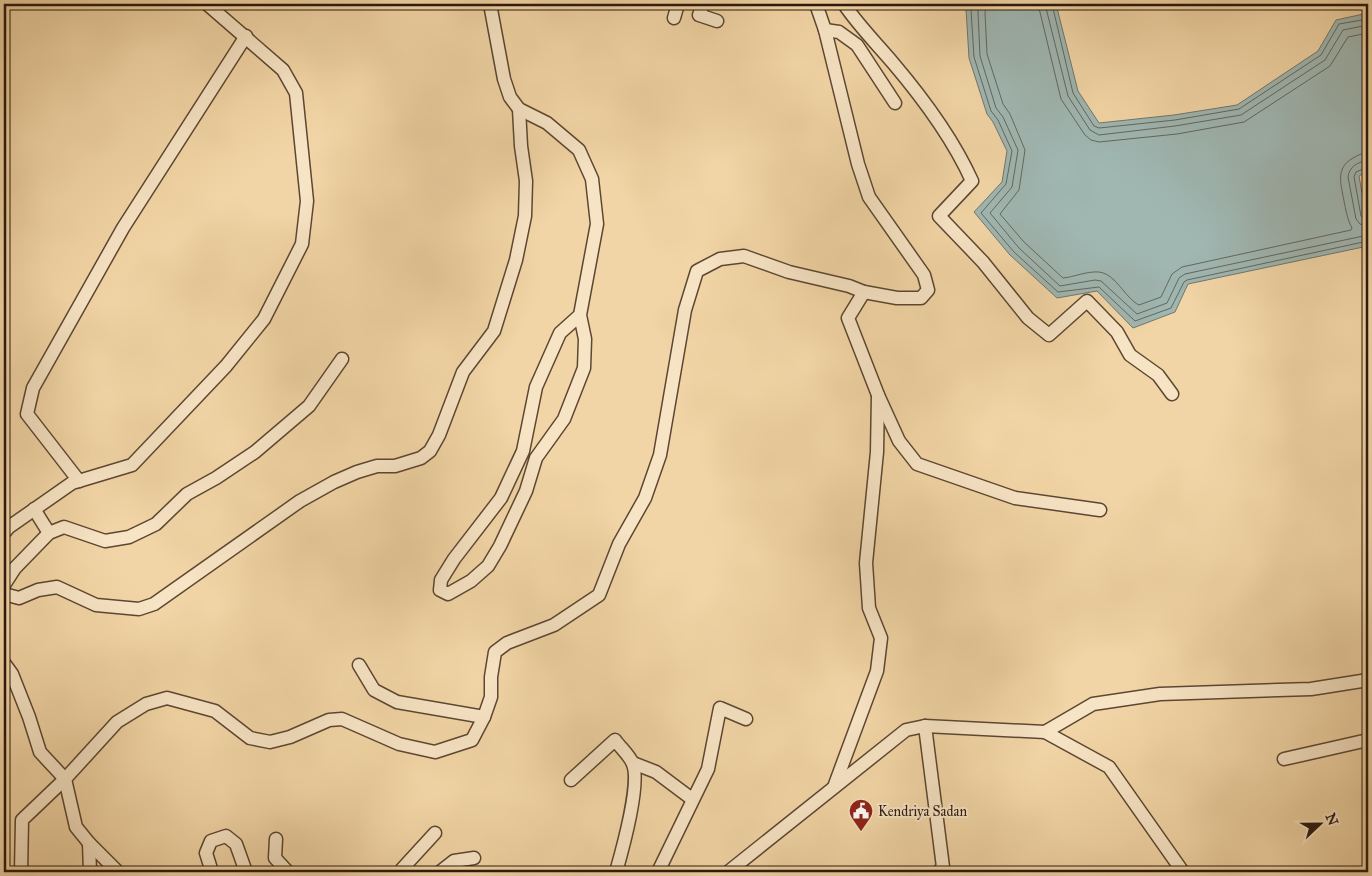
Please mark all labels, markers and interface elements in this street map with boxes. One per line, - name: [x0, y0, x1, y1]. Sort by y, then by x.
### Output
- public building icon: Kendriya Sadan: [848, 798, 874, 832]
- north arrow: [1294, 798, 1344, 848]
- place label: Kendriya Sadan: [878, 803, 967, 820]
- text: N: [1321, 811, 1342, 828]

